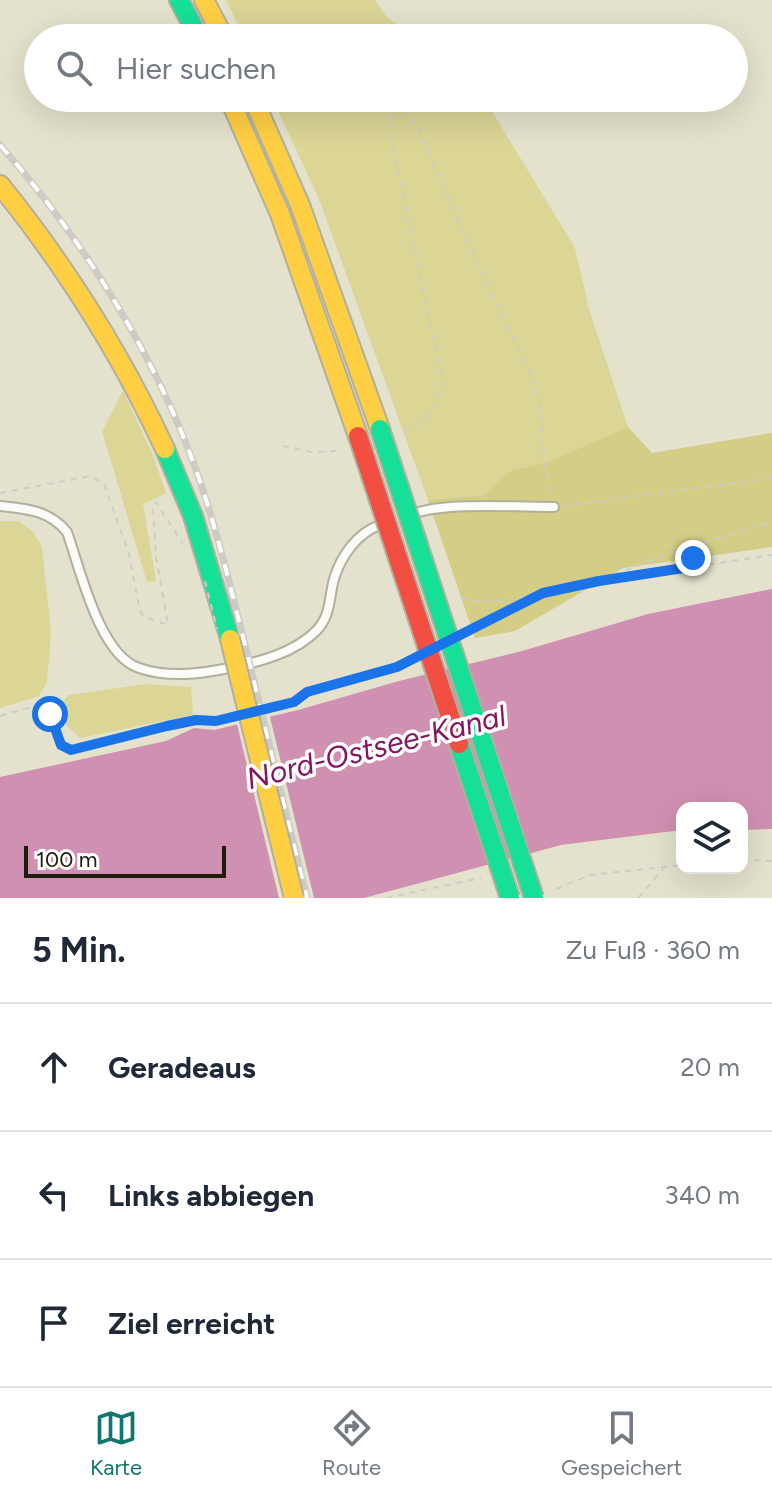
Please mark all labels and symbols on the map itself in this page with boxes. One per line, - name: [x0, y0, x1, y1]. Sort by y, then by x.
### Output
- route end: [675, 540, 711, 576]
- route start: [32, 696, 68, 732]
- water label: Nord-Ostsee-Kanal: [242, 697, 510, 797]
- scale bar: [24, 842, 226, 878]

